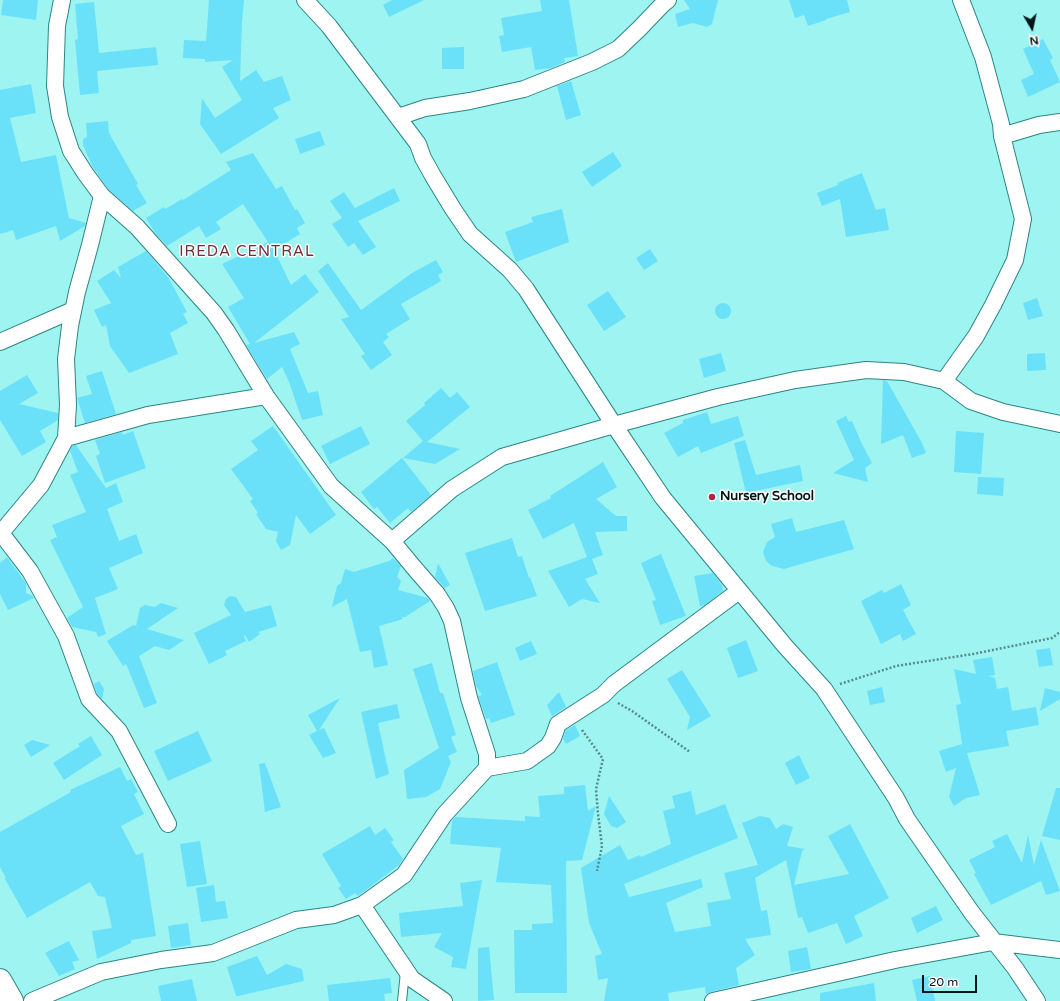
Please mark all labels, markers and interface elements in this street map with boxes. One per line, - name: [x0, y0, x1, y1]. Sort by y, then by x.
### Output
- north arrow: [1012, 8, 1052, 48]
- text: N: [1029, 33, 1039, 47]
- district label: IREDA CENTRAL: [179, 243, 315, 261]
- place label: Nursery School: [720, 489, 814, 505]
- marker: Nursery School: [707, 492, 717, 502]
- scale bar: [924, 967, 979, 993]
- text: 20 m: [929, 975, 958, 989]

